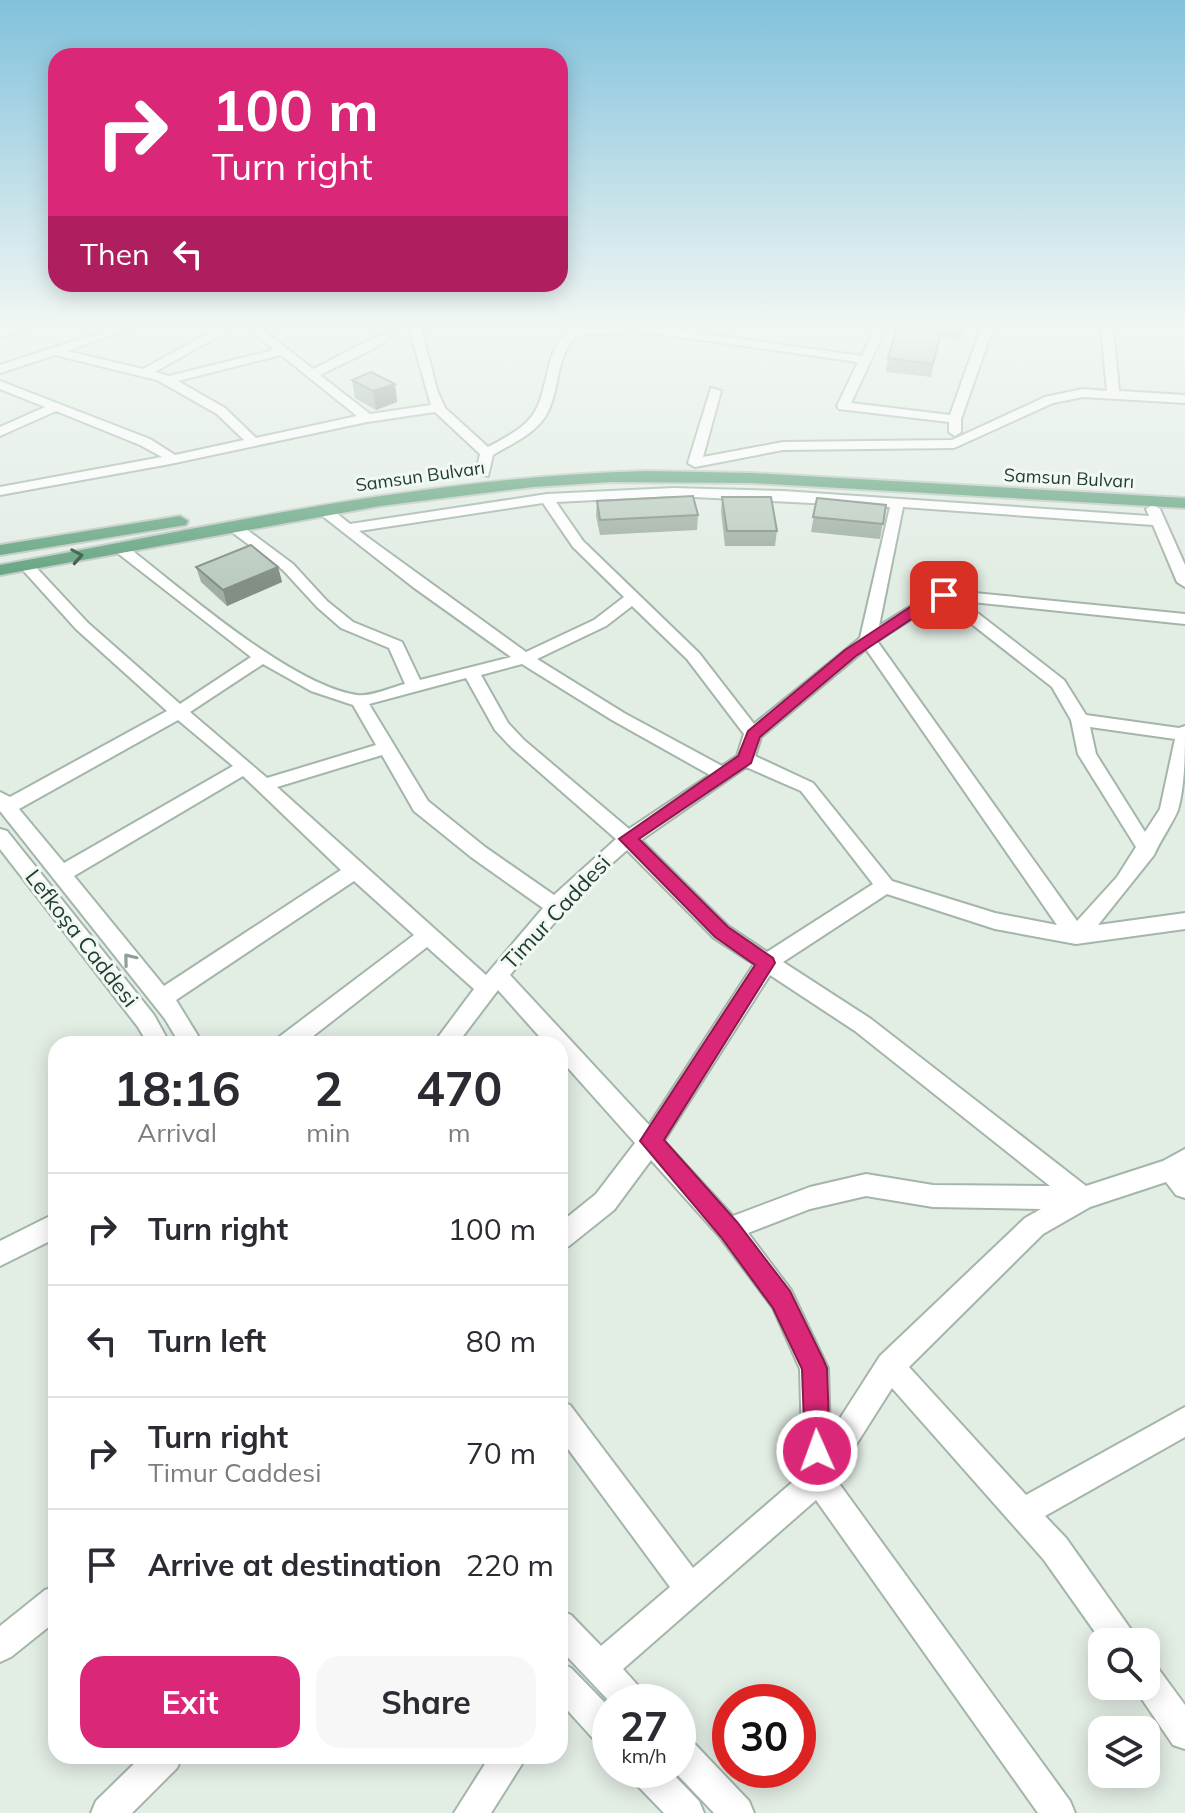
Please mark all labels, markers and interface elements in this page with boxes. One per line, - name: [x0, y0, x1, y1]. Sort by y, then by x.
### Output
- text: 100 m: [212, 75, 379, 145]
- icon: right: [80, 80, 184, 184]
- text: Turn right: [212, 144, 373, 189]
- icon: left: [166, 232, 210, 276]
- text: Then: [80, 235, 150, 273]
- street label: Samsun Bulvarı: [354, 456, 486, 496]
- street label: Samsun Bulvarı: [1003, 463, 1135, 493]
- one-way arrow: [70, 548, 84, 565]
- pin: [910, 561, 978, 629]
- icon: arrive: [922, 573, 966, 617]
- street label: Timur Caddesi: [496, 849, 616, 975]
- street label: Lefkoşa Caddesi: [20, 864, 144, 1012]
- one-way arrow: [124, 954, 139, 968]
- text: 18:16: [114, 1058, 241, 1118]
- text: 2: [314, 1058, 343, 1118]
- text: 470: [416, 1058, 502, 1118]
- text: Arrival: [137, 1116, 217, 1149]
- text: min: [306, 1116, 350, 1149]
- text: m: [448, 1116, 471, 1149]
- icon: right: [80, 1207, 124, 1251]
- text: Turn right: [148, 1210, 288, 1248]
- text: 100 m: [448, 1210, 536, 1248]
- icon: left: [80, 1319, 124, 1363]
- text: Turn left: [148, 1322, 266, 1360]
- text: 80 m: [466, 1322, 536, 1360]
- position arrow: [775, 1409, 859, 1493]
- text: Turn right: [148, 1418, 288, 1456]
- icon: right: [80, 1431, 124, 1475]
- text: 70 m: [466, 1434, 536, 1472]
- text: Timur Caddesi: [148, 1456, 321, 1489]
- icon: arrive: [80, 1543, 124, 1587]
- text: Arrive at destination: [148, 1546, 442, 1584]
- text: 220 m: [466, 1546, 554, 1584]
- map controls: [1088, 1628, 1160, 1788]
- button: search: [1088, 1628, 1160, 1700]
- button: Exit: [80, 1656, 300, 1748]
- button: Share: [316, 1656, 536, 1748]
- speed limit sign: 30: [712, 1684, 816, 1788]
- text: 27: [620, 1701, 668, 1751]
- button: layers: [1088, 1716, 1160, 1788]
- text: km/h: [621, 1743, 667, 1768]

